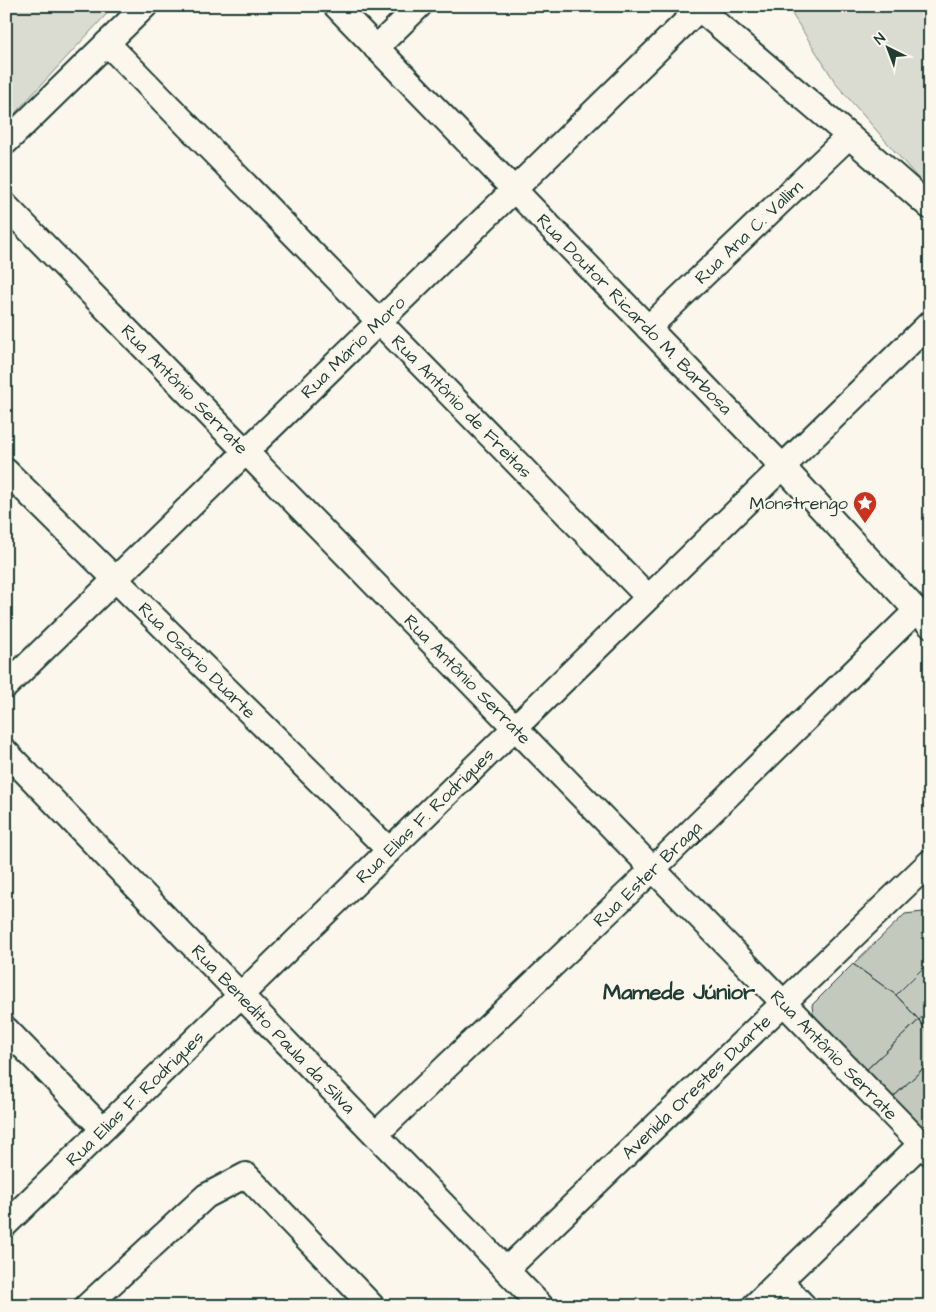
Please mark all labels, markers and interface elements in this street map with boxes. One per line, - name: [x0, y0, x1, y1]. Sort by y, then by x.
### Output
- north arrow: [864, 22, 914, 72]
- text: N: [870, 29, 890, 49]
- street label: Rua Ana C. Vallim: [689, 175, 808, 290]
- street label: Rua Doutor Ricardo M. Barbosa: [531, 208, 738, 421]
- street label: Rua Mário Moro: [295, 290, 411, 404]
- street label: Rua Antônio Serrate: [115, 319, 254, 460]
- street label: Rua Antônio de Freitas: [386, 329, 538, 484]
- place icon: Monstrengo: [852, 490, 878, 524]
- place label: Monstrengo: [750, 491, 848, 517]
- street label: Rua Osório Duarte: [132, 597, 261, 725]
- street label: Rua Antônio Serrate: [398, 609, 537, 750]
- street label: Rua Elias F. Rodrigues: [350, 743, 500, 889]
- street label: Rua Ester Braga: [588, 816, 708, 933]
- street label: Rua Benedito Paula da Silva: [185, 939, 361, 1119]
- district label: Mamede Júnior: [603, 977, 756, 1008]
- street label: Rua Antônio Serrate: [765, 985, 903, 1126]
- street label: Avenida Orestes Duarte: [616, 1009, 777, 1165]
- street label: Rua Elias F. Rodrigues: [60, 1025, 210, 1172]

